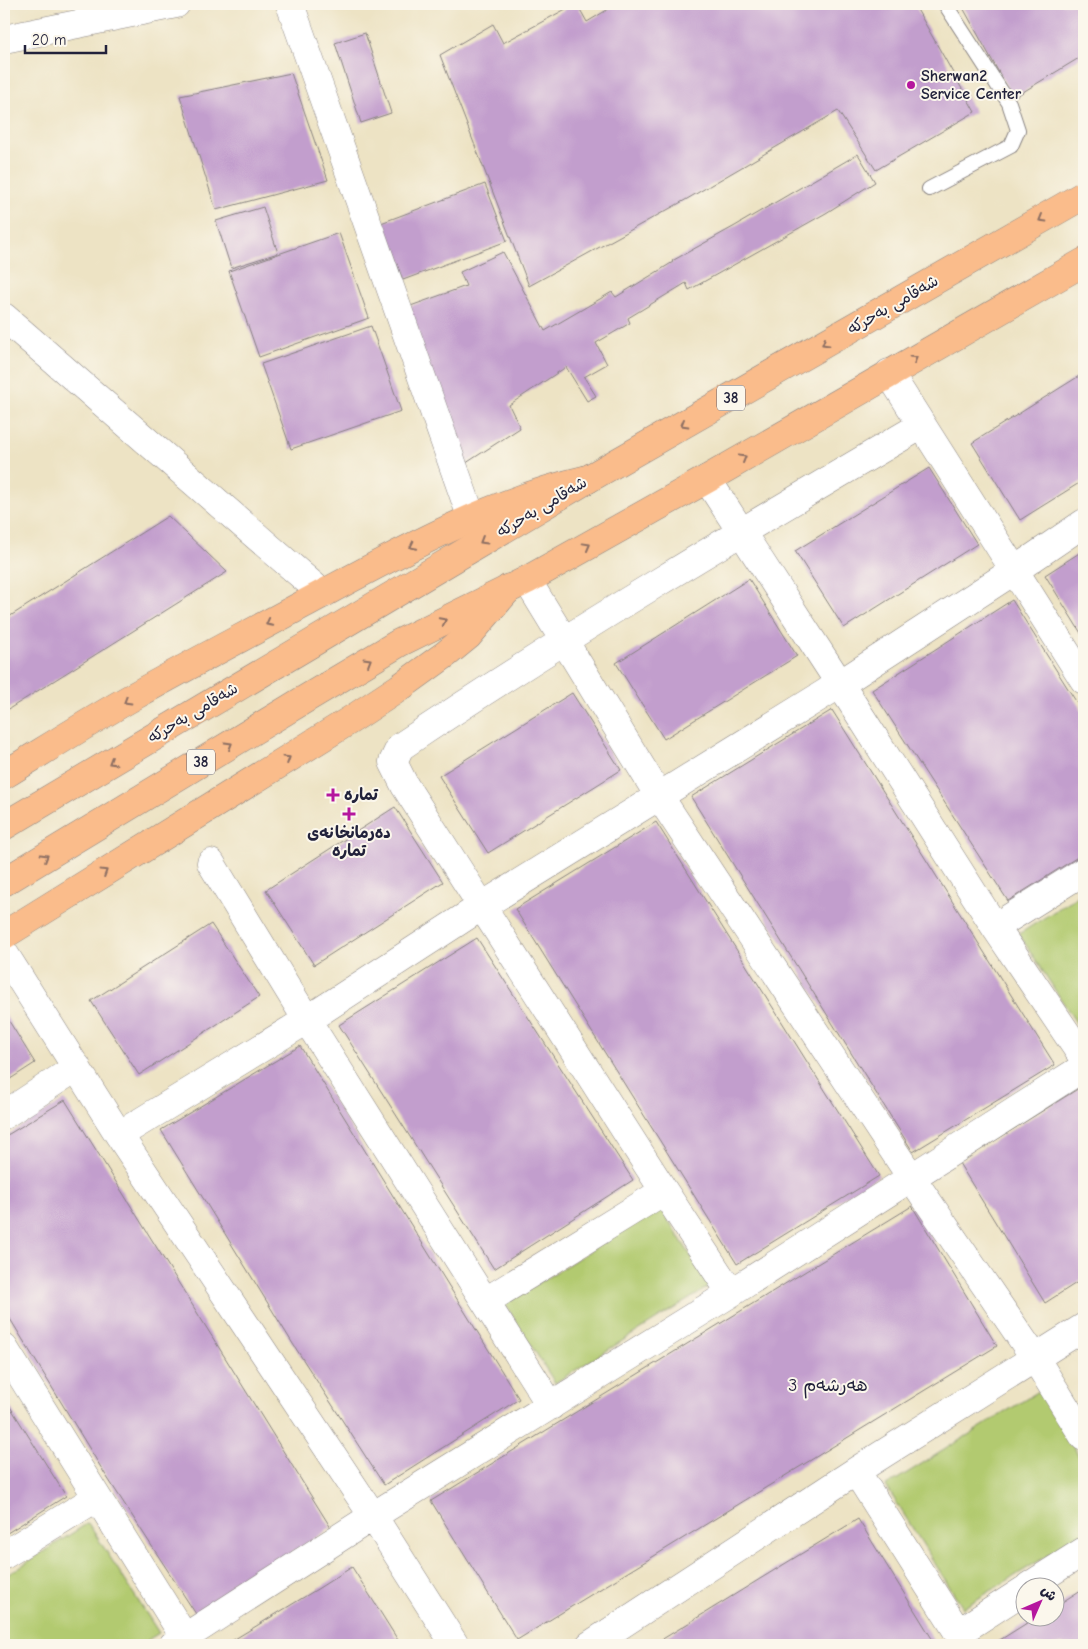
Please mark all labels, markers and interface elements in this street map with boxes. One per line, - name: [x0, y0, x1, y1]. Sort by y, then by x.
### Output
- scale bar: [25, 22, 106, 54]
- text: 20 m: [32, 31, 66, 49]
- place label: Sherwan2 Service Center: [921, 67, 1022, 103]
- marker: Sherwan2 Service Center: [905, 79, 917, 91]
- one-way arrow: [1038, 213, 1047, 223]
- street label: شەقامی بەحرکە: [844, 272, 942, 339]
- one-way arrow: [822, 337, 831, 347]
- one-way arrow: [909, 355, 918, 365]
- road number: 38: [717, 386, 745, 410]
- one-way arrow: [681, 418, 690, 428]
- one-way arrow: [738, 454, 747, 464]
- street label: شەقامی بەحرکە: [494, 473, 591, 542]
- one-way arrow: [480, 535, 489, 545]
- one-way arrow: [409, 540, 418, 550]
- one-way arrow: [581, 542, 590, 552]
- one-way arrow: [266, 617, 275, 627]
- one-way arrow: [438, 617, 447, 627]
- one-way arrow: [363, 658, 372, 668]
- street label: شەقامی بەحرکە: [145, 679, 242, 748]
- one-way arrow: [123, 694, 132, 704]
- one-way arrow: [224, 741, 233, 751]
- road number: 38: [187, 750, 215, 774]
- one-way arrow: [108, 755, 117, 765]
- one-way arrow: [282, 755, 291, 765]
- place label: تمارە: [344, 786, 379, 804]
- marker: تمارە: [326, 788, 340, 802]
- marker: دەرمانخانەی تمارە: [342, 807, 356, 821]
- place label: دەرمانخانەی تمارە: [307, 824, 391, 860]
- one-way arrow: [40, 853, 49, 863]
- one-way arrow: [99, 869, 108, 879]
- district label: ھەرشەم 3: [788, 1375, 868, 1399]
- north arrow: [1016, 1576, 1066, 1626]
- text: ش: [1037, 1582, 1060, 1605]

